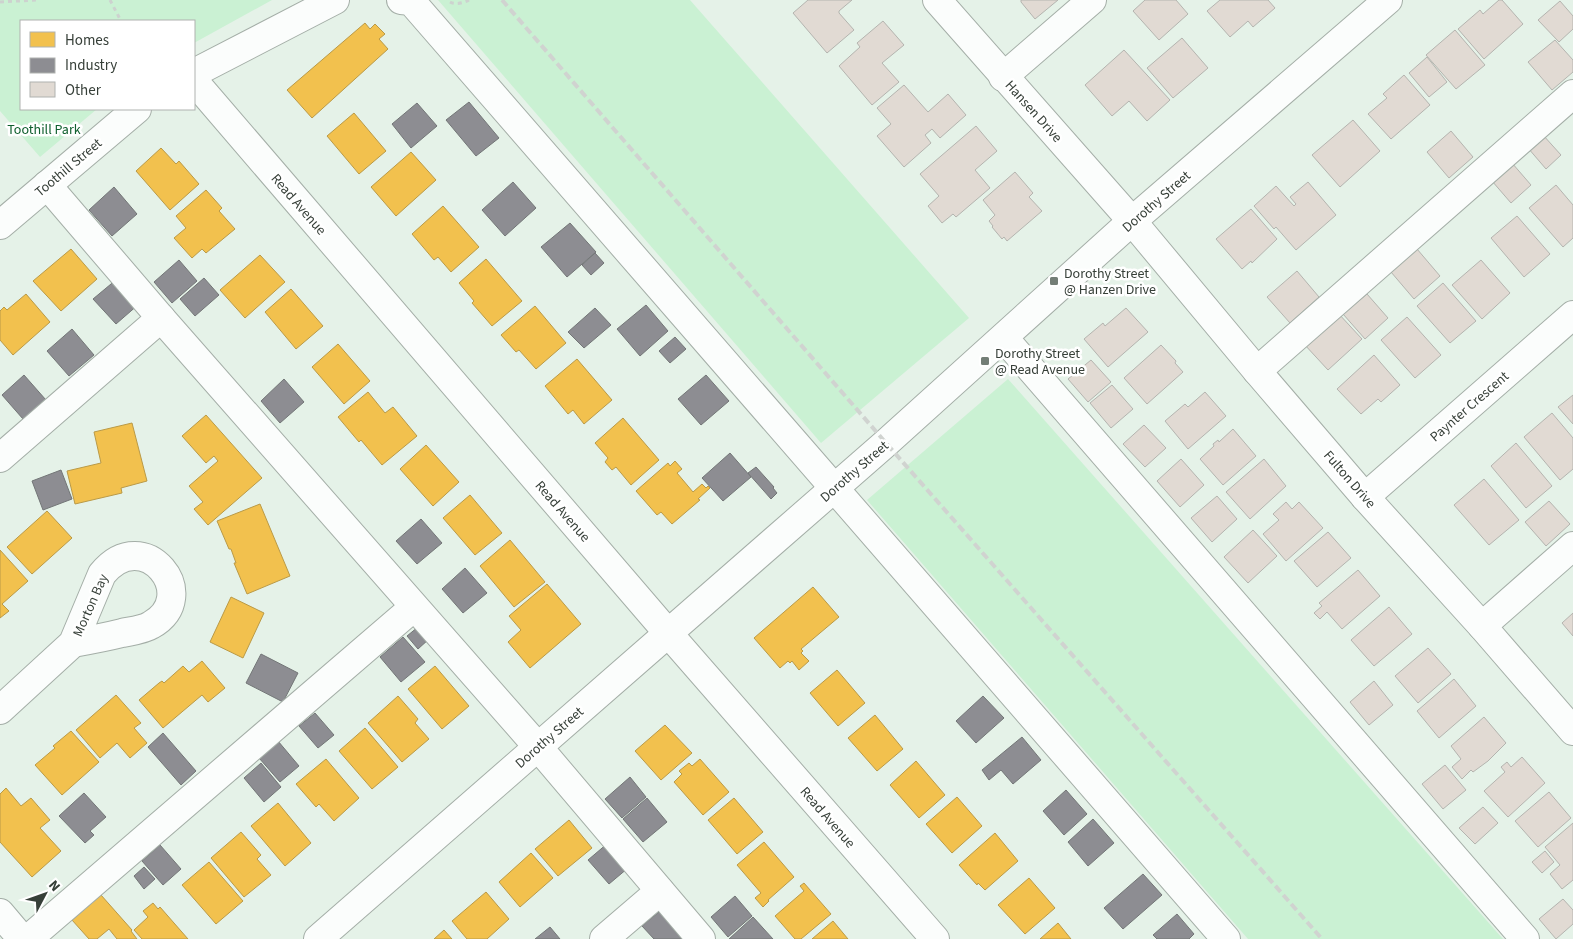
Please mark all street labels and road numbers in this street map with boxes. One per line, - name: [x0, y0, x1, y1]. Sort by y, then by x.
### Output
- street label: Hansen Drive: [1000, 76, 1067, 147]
- street label: Toothill Street: [31, 133, 107, 202]
- street label: Dorothy Street: [1118, 166, 1195, 237]
- street label: Read Avenue: [266, 170, 331, 240]
- street label: Paynter Crescent: [1426, 367, 1514, 447]
- street label: Dorothy Street: [816, 436, 893, 507]
- street label: Fulton Drive: [1318, 446, 1380, 513]
- street label: Read Avenue: [530, 477, 595, 547]
- street label: Morton Bay: [68, 570, 114, 640]
- street label: Dorothy Street: [511, 702, 588, 773]
- street label: Read Avenue: [795, 783, 860, 853]

